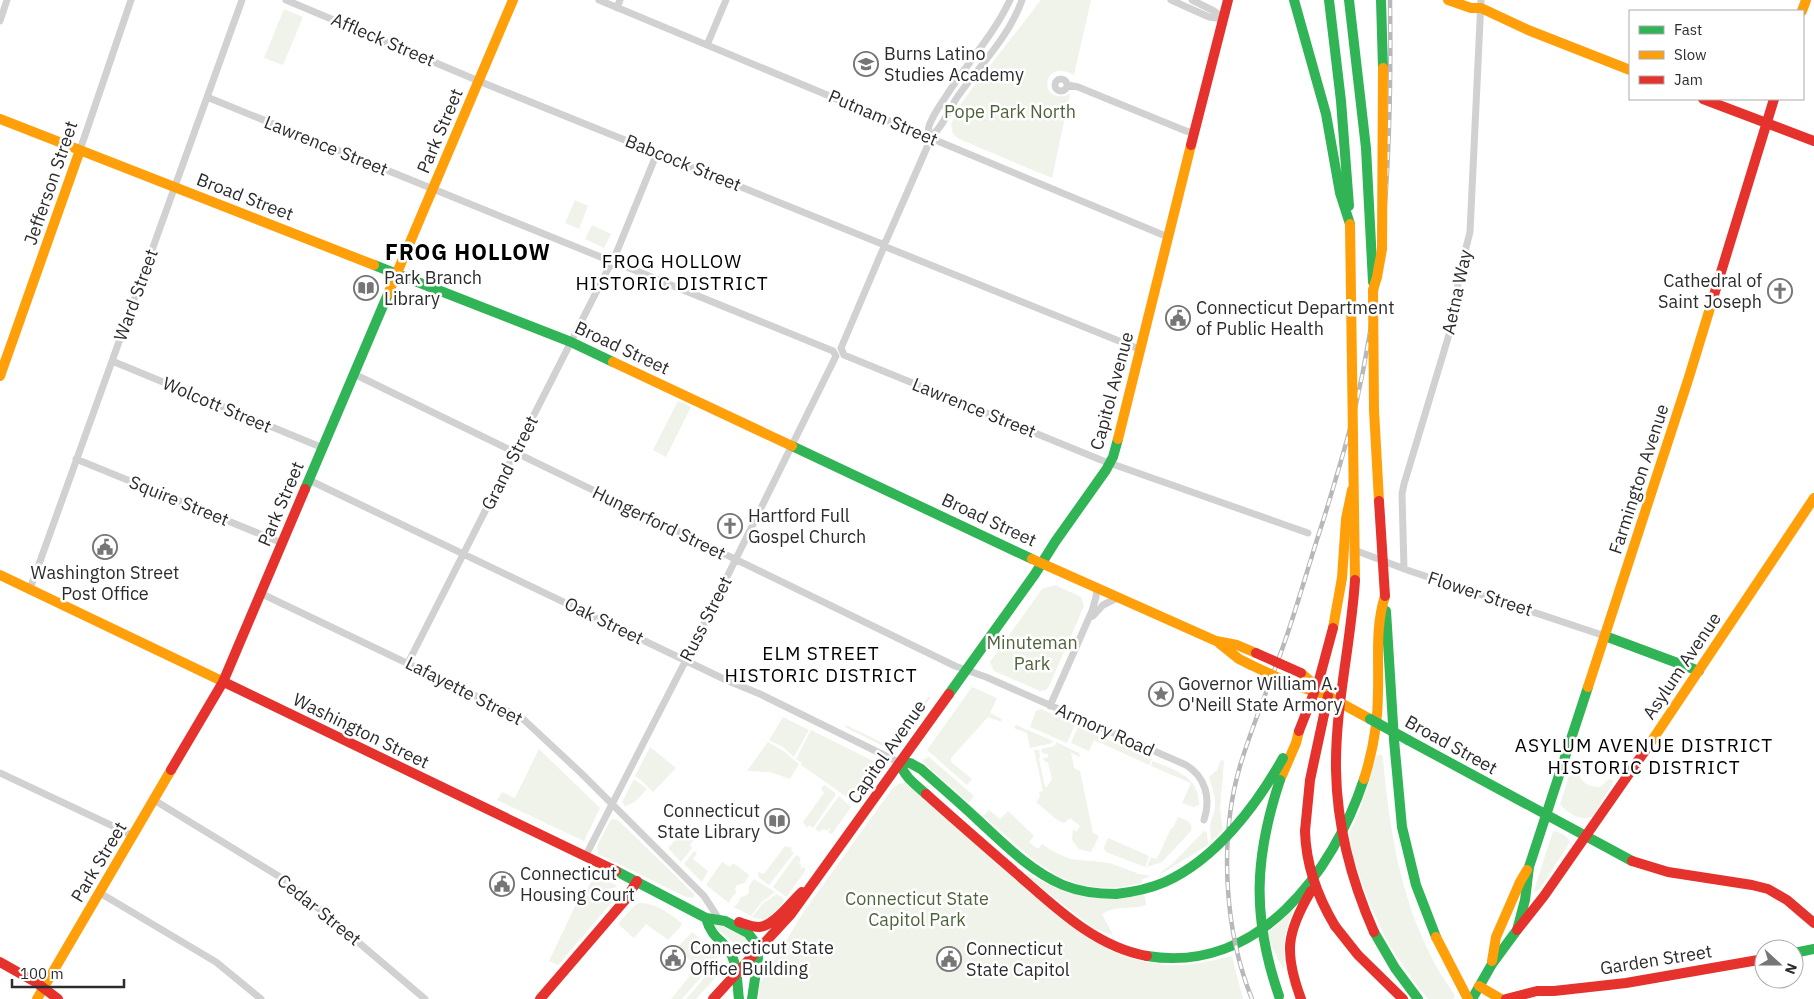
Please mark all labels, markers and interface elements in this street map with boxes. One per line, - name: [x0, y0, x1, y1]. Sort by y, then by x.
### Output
- street label: Affleck Street: [328, 7, 438, 72]
- legend: [1629, 10, 1804, 100]
- text: Fast: [1674, 20, 1702, 39]
- place label: Burns Latino Studies Academy: [884, 42, 1024, 86]
- text: Slow: [1674, 45, 1707, 64]
- school or university icon: Burns Latino Studies Academy: [853, 51, 879, 77]
- text: Jam: [1674, 70, 1703, 89]
- street label: Putnam Street: [825, 84, 941, 151]
- street label: Park Street: [411, 85, 468, 177]
- park label: Pope Park North: [944, 100, 1076, 123]
- street label: Lawrence Street: [261, 110, 391, 181]
- street label: Jefferson Street: [19, 118, 83, 248]
- street label: Babcock Street: [622, 129, 745, 196]
- street label: Broad Street: [193, 168, 297, 226]
- district label: FROG HOLLOW: [385, 237, 551, 266]
- street label: Ward Street: [108, 246, 163, 344]
- street label: Aetna Way: [1436, 247, 1477, 336]
- district label: FROG HOLLOW HISTORIC DISTRICT: [575, 249, 769, 295]
- place label: Park Branch Library: [384, 266, 482, 310]
- place label: Cathedral of Saint Joseph: [1658, 269, 1762, 313]
- library icon: Park Branch Library: [353, 275, 379, 301]
- church icon: Cathedral of Saint Joseph: [1767, 278, 1793, 304]
- place label: Connecticut Department of Public Health: [1196, 296, 1394, 340]
- public building icon: Connecticut Department of Public Health: [1165, 305, 1191, 331]
- street label: Broad Street: [571, 316, 673, 380]
- street label: Capitol Avenue: [1085, 329, 1138, 452]
- street label: Wolcott Street: [159, 371, 275, 438]
- street label: Lawrence Street: [909, 372, 1039, 443]
- street label: Farmington Avenue: [1603, 401, 1674, 557]
- street label: Grand Street: [476, 412, 543, 514]
- street label: Park Street: [252, 458, 309, 550]
- street label: Squire Street: [126, 470, 232, 531]
- street label: Hungerford Street: [589, 480, 730, 565]
- street label: Broad Street: [938, 488, 1040, 552]
- place label: Hartford Full Gospel Church: [748, 504, 866, 548]
- church icon: Hartford Full Gospel Church: [717, 513, 743, 539]
- public building icon: Washington Street Post Office: [92, 534, 118, 560]
- place label: Washington Street Post Office: [31, 561, 179, 605]
- street label: Flower Street: [1425, 566, 1535, 621]
- street label: Russ Street: [674, 572, 737, 665]
- street label: Oak Street: [561, 591, 648, 650]
- street label: Asylum Avenue: [1637, 608, 1726, 724]
- park label: Minuteman Park: [986, 631, 1078, 675]
- district label: ELM STREET HISTORIC DISTRICT: [724, 641, 918, 687]
- street label: Lafayette Street: [402, 651, 527, 730]
- place label: Governor William A. O'Neill State Armory: [1178, 672, 1342, 716]
- place icon: Governor William A. O'Neill State Armory: [1148, 681, 1174, 707]
- street label: Washington Street: [289, 688, 433, 774]
- street label: Capitol Avenue: [842, 695, 931, 808]
- street label: Armory Road: [1052, 698, 1158, 761]
- street label: Broad Street: [1401, 710, 1501, 779]
- district label: ASYLUM AVENUE DISTRICT HISTORIC DISTRICT: [1515, 733, 1773, 779]
- place label: Connecticut State Library: [657, 799, 760, 843]
- library icon: Connecticut State Library: [764, 808, 790, 834]
- street label: Park Street: [66, 817, 132, 906]
- place label: Connecticut Housing Court: [520, 862, 635, 906]
- street label: Cedar Street: [273, 869, 366, 950]
- public building icon: Connecticut Housing Court: [489, 871, 515, 897]
- park label: Connecticut State Capitol Park: [845, 887, 989, 931]
- place label: Connecticut State Office Building: [690, 936, 834, 980]
- place label: Connecticut State Capitol: [966, 937, 1070, 981]
- street label: Garden Street: [1598, 939, 1713, 980]
- north arrow: [1754, 939, 1804, 989]
- public building icon: Connecticut State Office Building: [660, 945, 686, 971]
- public building icon: Connecticut State Capitol: [936, 946, 962, 972]
- scale bar: [12, 956, 125, 988]
- text: N: [1781, 961, 1801, 977]
- text: 100 m: [20, 964, 64, 983]

